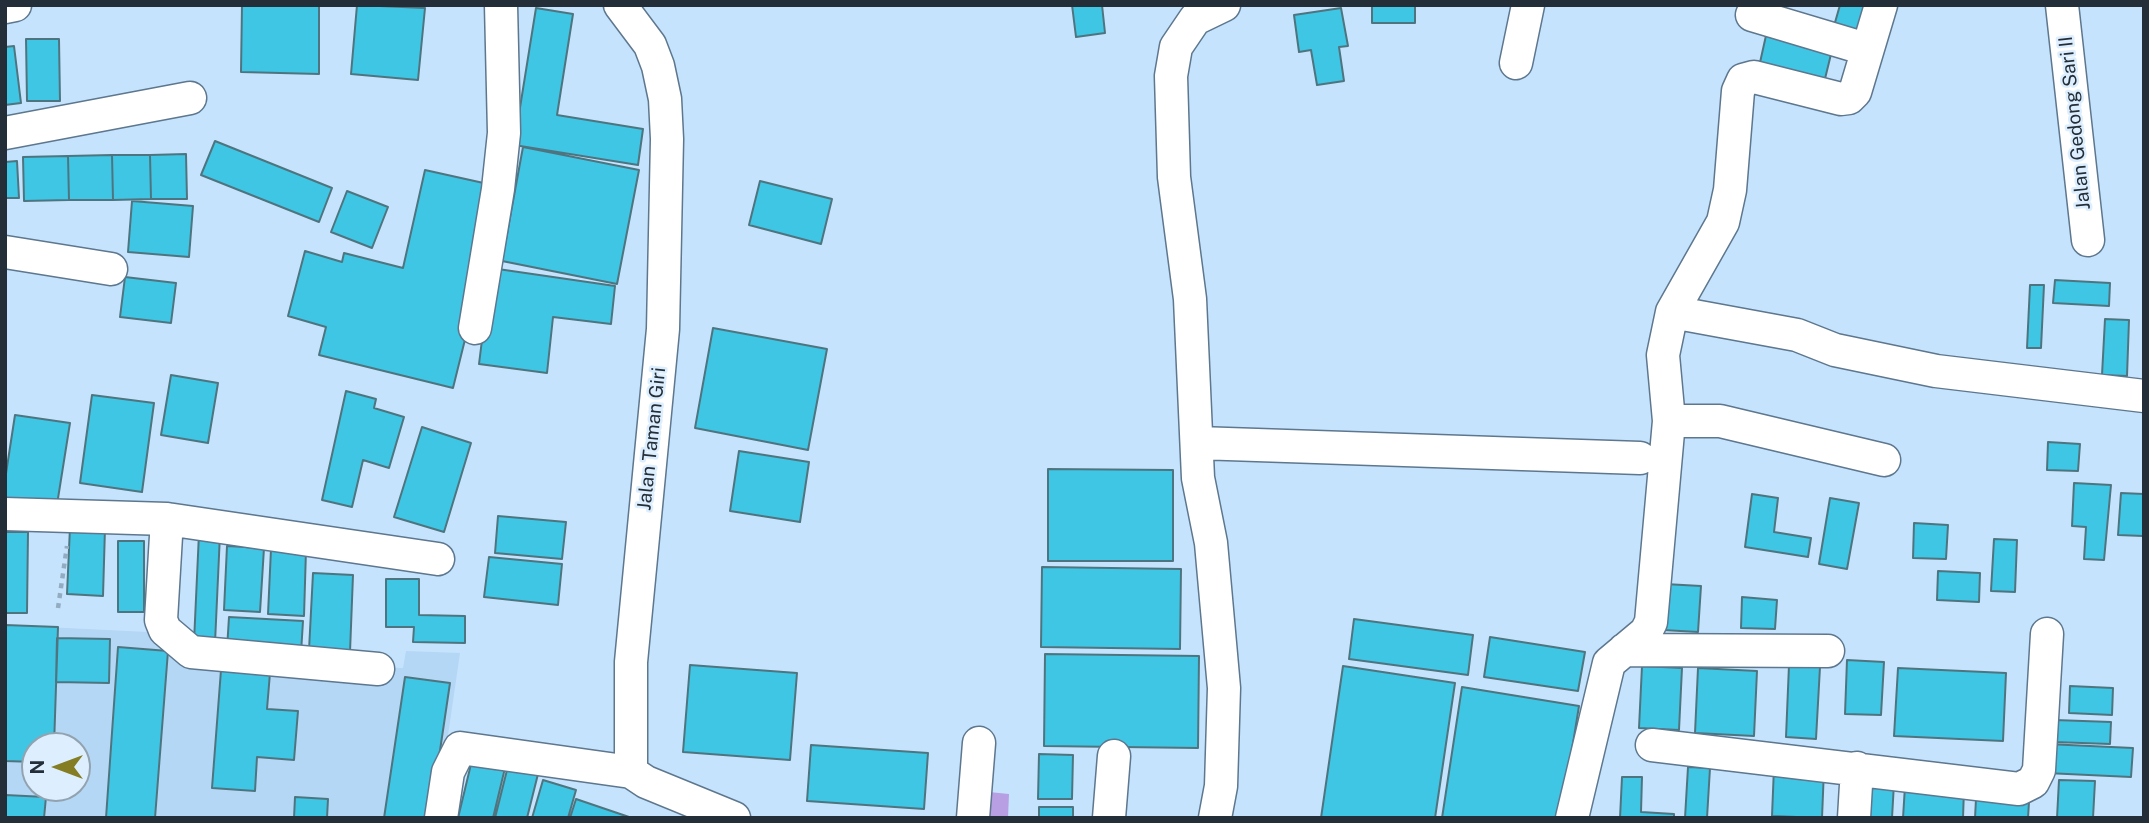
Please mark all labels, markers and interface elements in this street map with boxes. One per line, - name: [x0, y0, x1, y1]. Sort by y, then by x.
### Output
- street label: Jalan Gedong Sari II: [2055, 35, 2095, 211]
- street label: Jalan Taman Giri: [633, 366, 671, 512]
- north arrow: [21, 732, 91, 802]
- text: N: [26, 760, 48, 774]

